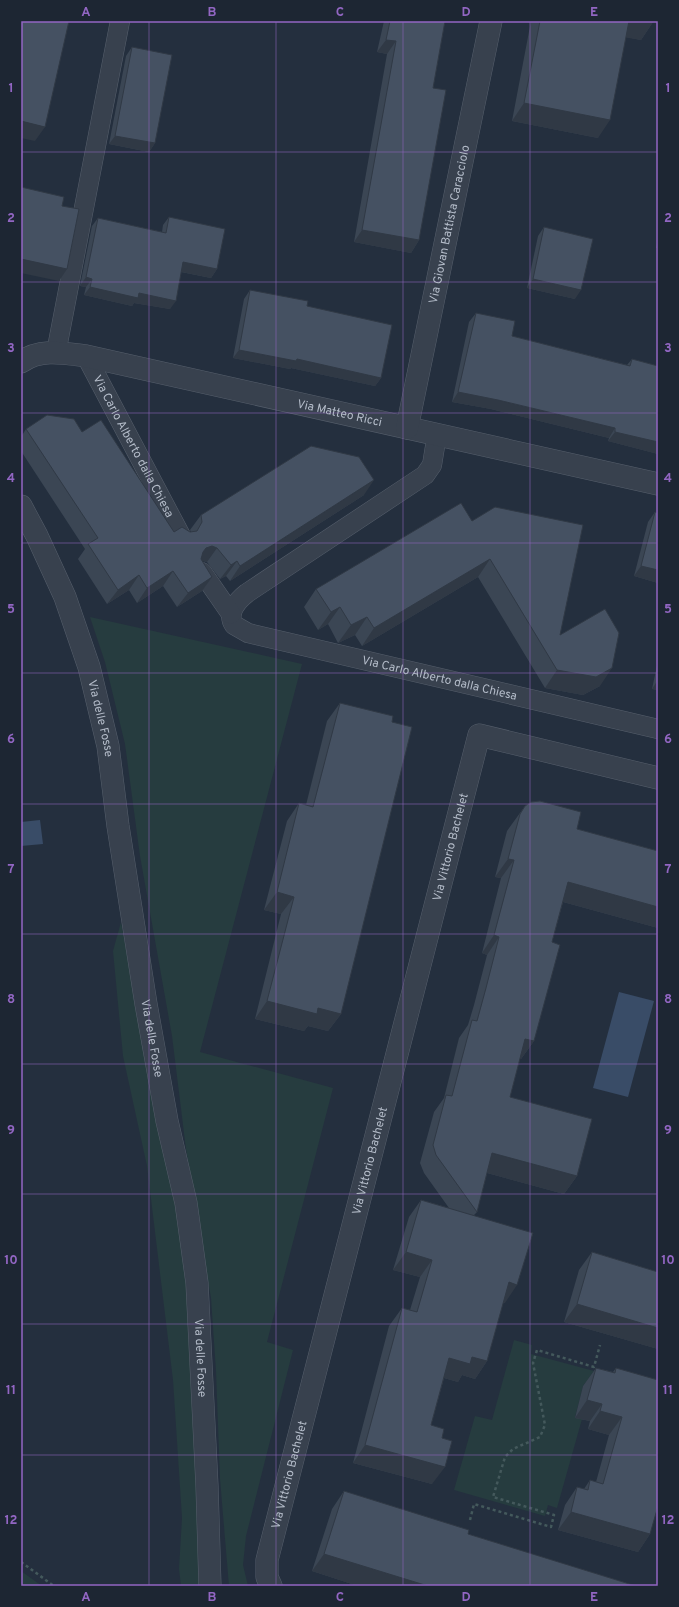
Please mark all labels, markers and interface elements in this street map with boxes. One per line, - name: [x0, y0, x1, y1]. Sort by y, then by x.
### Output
- text: A: [81, 5, 91, 21]
- text: B: [208, 5, 217, 21]
- text: C: [336, 5, 344, 21]
- text: D: [461, 5, 471, 21]
- text: E: [590, 5, 598, 21]
- text: 1: [8, 81, 14, 97]
- text: 1: [665, 81, 671, 97]
- street label: Via Giovan Battista Caracciolo: [426, 143, 474, 305]
- text: 2: [7, 211, 15, 227]
- text: 2: [664, 211, 672, 227]
- text: 3: [7, 341, 15, 357]
- text: 3: [664, 341, 672, 357]
- street label: Via Carlo Alberto dalla Chiesa: [89, 373, 177, 521]
- street label: Via Matteo Ricci: [295, 396, 383, 431]
- text: 4: [7, 471, 15, 487]
- text: 4: [664, 471, 672, 487]
- text: 5: [7, 602, 15, 618]
- text: 5: [664, 602, 672, 618]
- street label: Via Carlo Alberto dalla Chiesa: [360, 653, 518, 705]
- street label: Via delle Fosse: [83, 678, 116, 758]
- text: 6: [7, 732, 15, 748]
- text: 6: [664, 732, 672, 748]
- street label: Via Vittorio Bachelet: [430, 792, 473, 903]
- text: 7: [8, 862, 15, 878]
- text: 7: [665, 862, 672, 878]
- text: 8: [7, 992, 15, 1008]
- text: 8: [664, 992, 672, 1008]
- street label: Via delle Fosse: [136, 998, 166, 1079]
- street label: Via Vittorio Bachelet: [349, 1105, 392, 1217]
- text: 9: [7, 1123, 15, 1139]
- text: 9: [664, 1123, 672, 1139]
- text: 10: [4, 1253, 18, 1269]
- text: 10: [661, 1253, 675, 1269]
- street label: Via delle Fosse: [190, 1318, 210, 1398]
- text: 11: [6, 1383, 16, 1399]
- text: 11: [663, 1383, 673, 1399]
- street label: Via Vittorio Bachelet: [268, 1419, 311, 1531]
- text: 12: [4, 1513, 18, 1529]
- text: 12: [661, 1513, 675, 1529]
- text: A: [81, 1590, 91, 1606]
- text: B: [208, 1590, 217, 1606]
- text: C: [336, 1590, 344, 1606]
- text: D: [461, 1590, 471, 1606]
- text: E: [590, 1590, 598, 1606]

